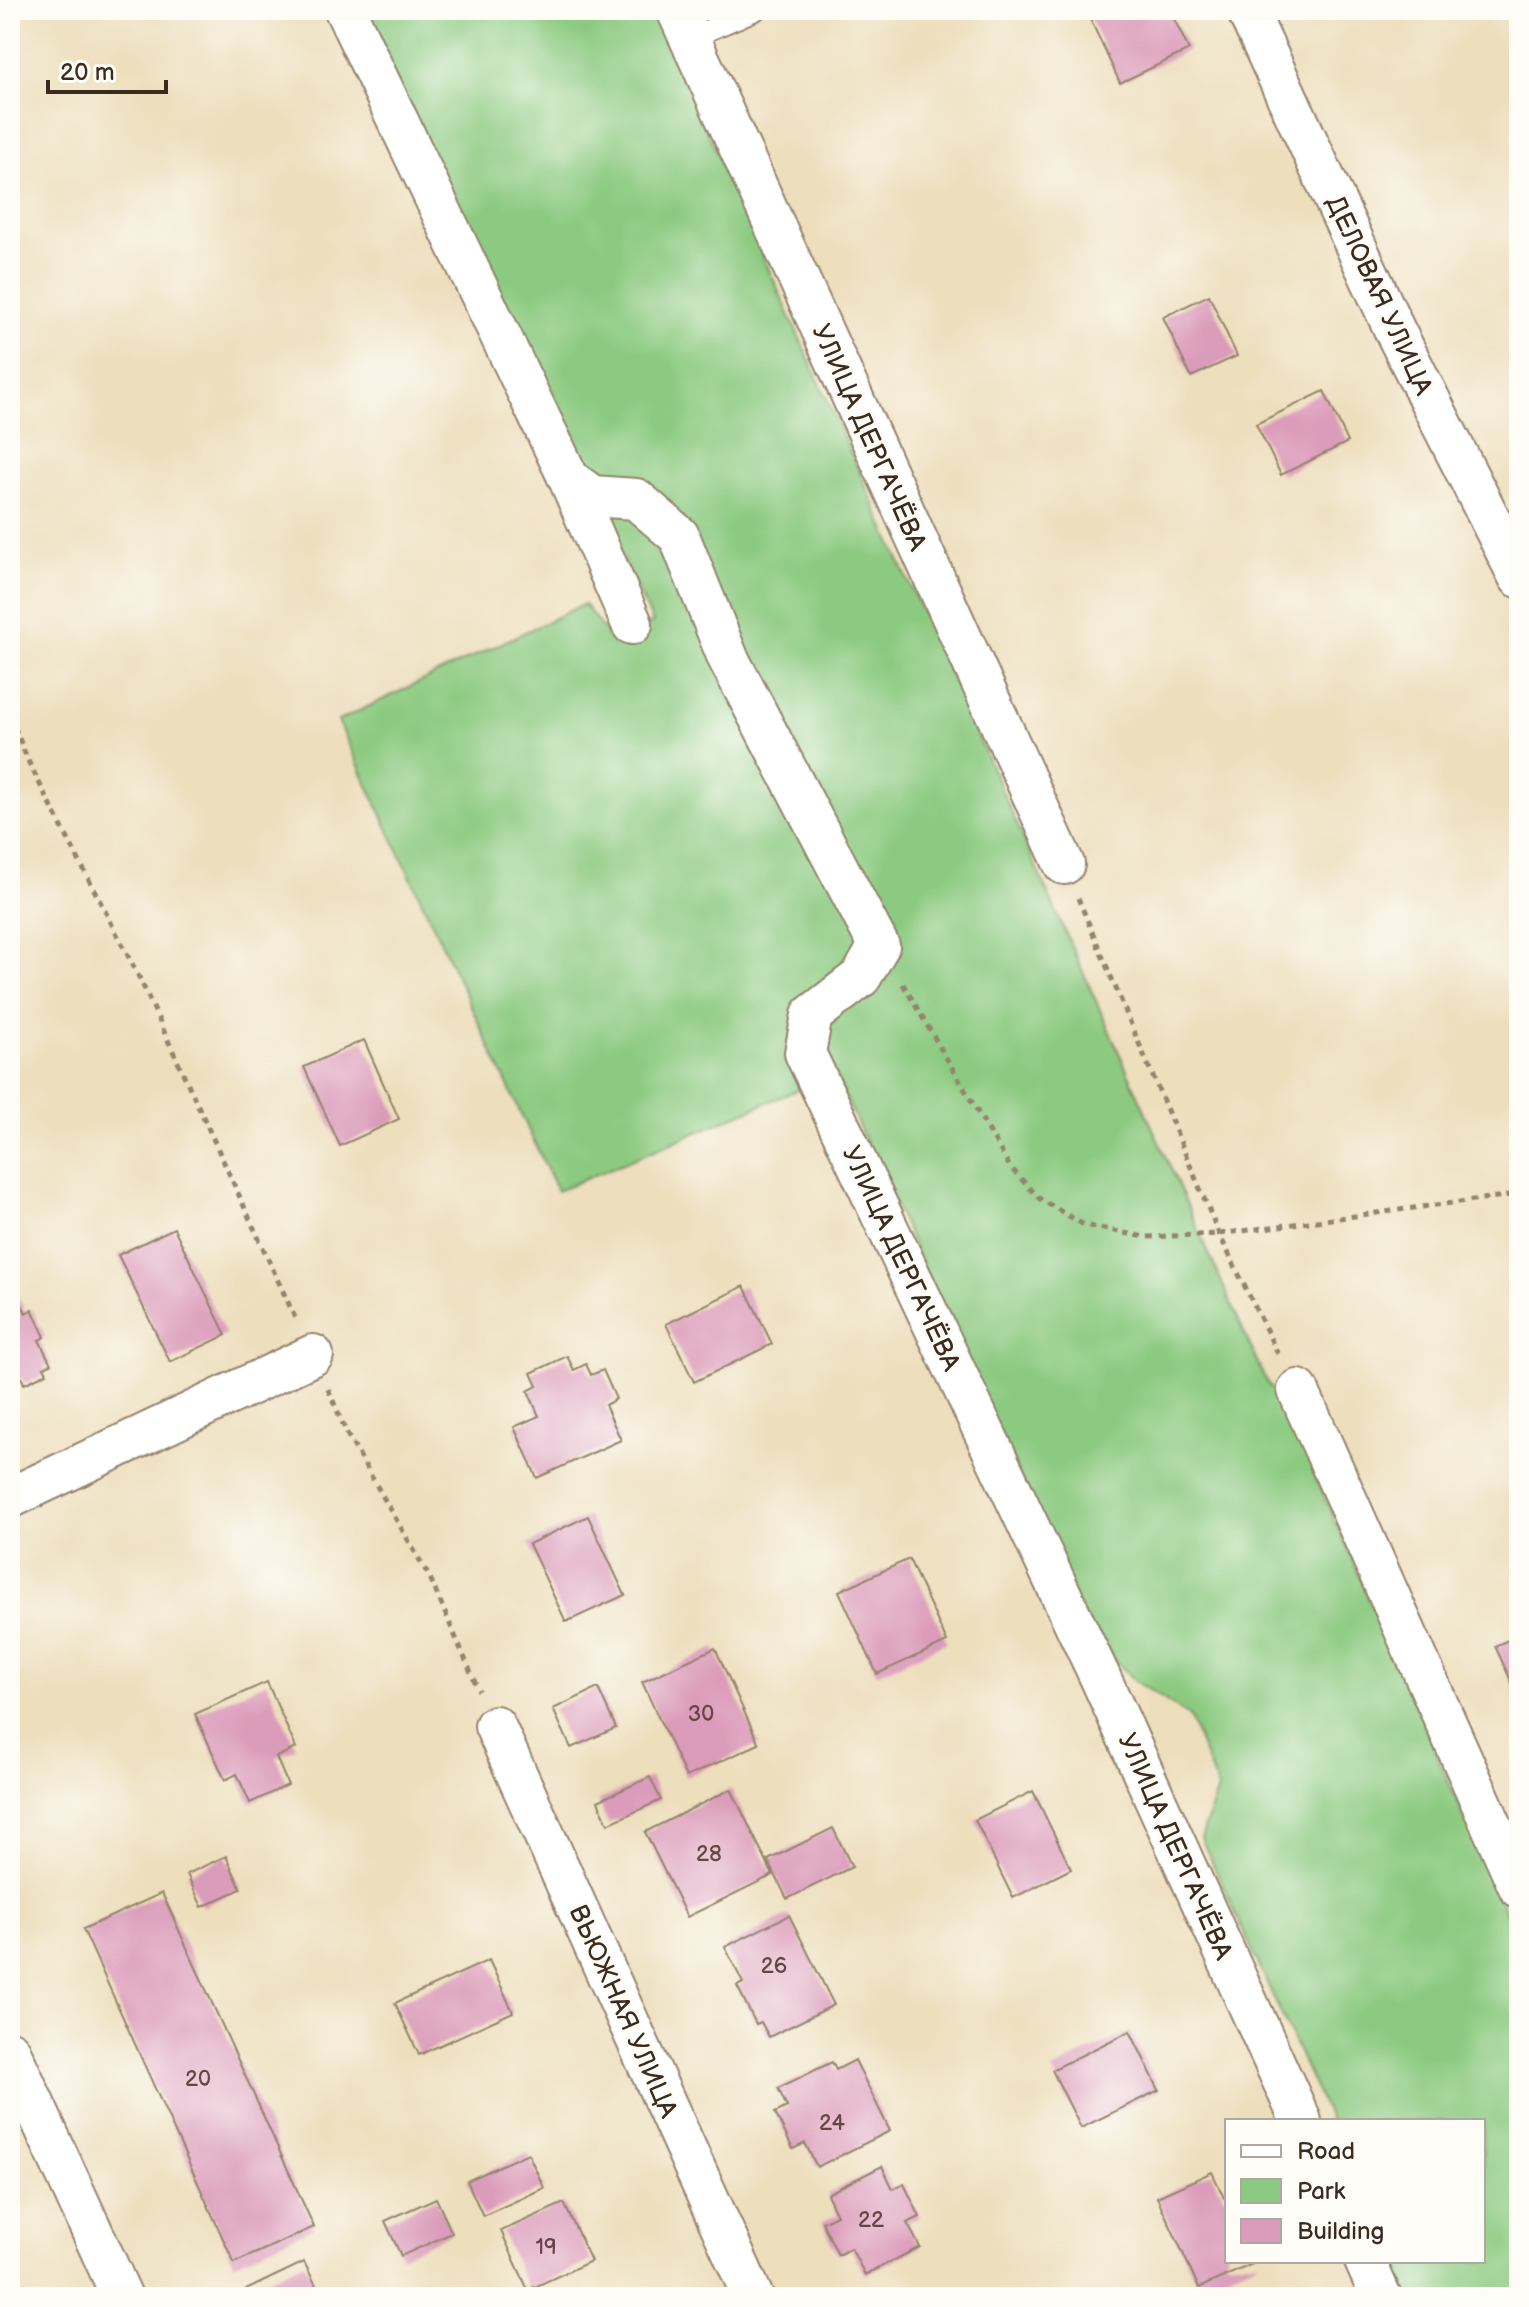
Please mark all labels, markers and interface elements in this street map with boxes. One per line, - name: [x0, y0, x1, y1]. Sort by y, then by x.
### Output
- scale bar: [48, 44, 166, 94]
- text: 20 m: [60, 58, 115, 87]
- street label: ДЕЛОВАЯ УЛИЦА: [1319, 191, 1439, 400]
- street label: УЛИЦА ДЕРГАЧЁВА: [805, 319, 934, 556]
- street label: УЛИЦА ДЕРГАЧЁВА: [835, 1141, 967, 1376]
- house number: 30: [688, 1701, 714, 1728]
- street label: УЛИЦА ДЕРГАЧЁВА: [1111, 1728, 1240, 1965]
- house number: 28: [696, 1841, 722, 1868]
- street label: ВЬЮЖНАЯ УЛИЦА: [562, 1900, 684, 2123]
- house number: 26: [761, 1953, 787, 1980]
- house number: 20: [185, 2066, 211, 2093]
- house number: 24: [819, 2110, 846, 2137]
- legend: [1225, 2119, 1485, 2263]
- text: Road: [1297, 2137, 1355, 2166]
- text: Park: [1297, 2177, 1345, 2206]
- house number: 22: [858, 2207, 884, 2234]
- text: Building: [1297, 2217, 1384, 2246]
- house number: 19: [535, 2234, 557, 2261]

